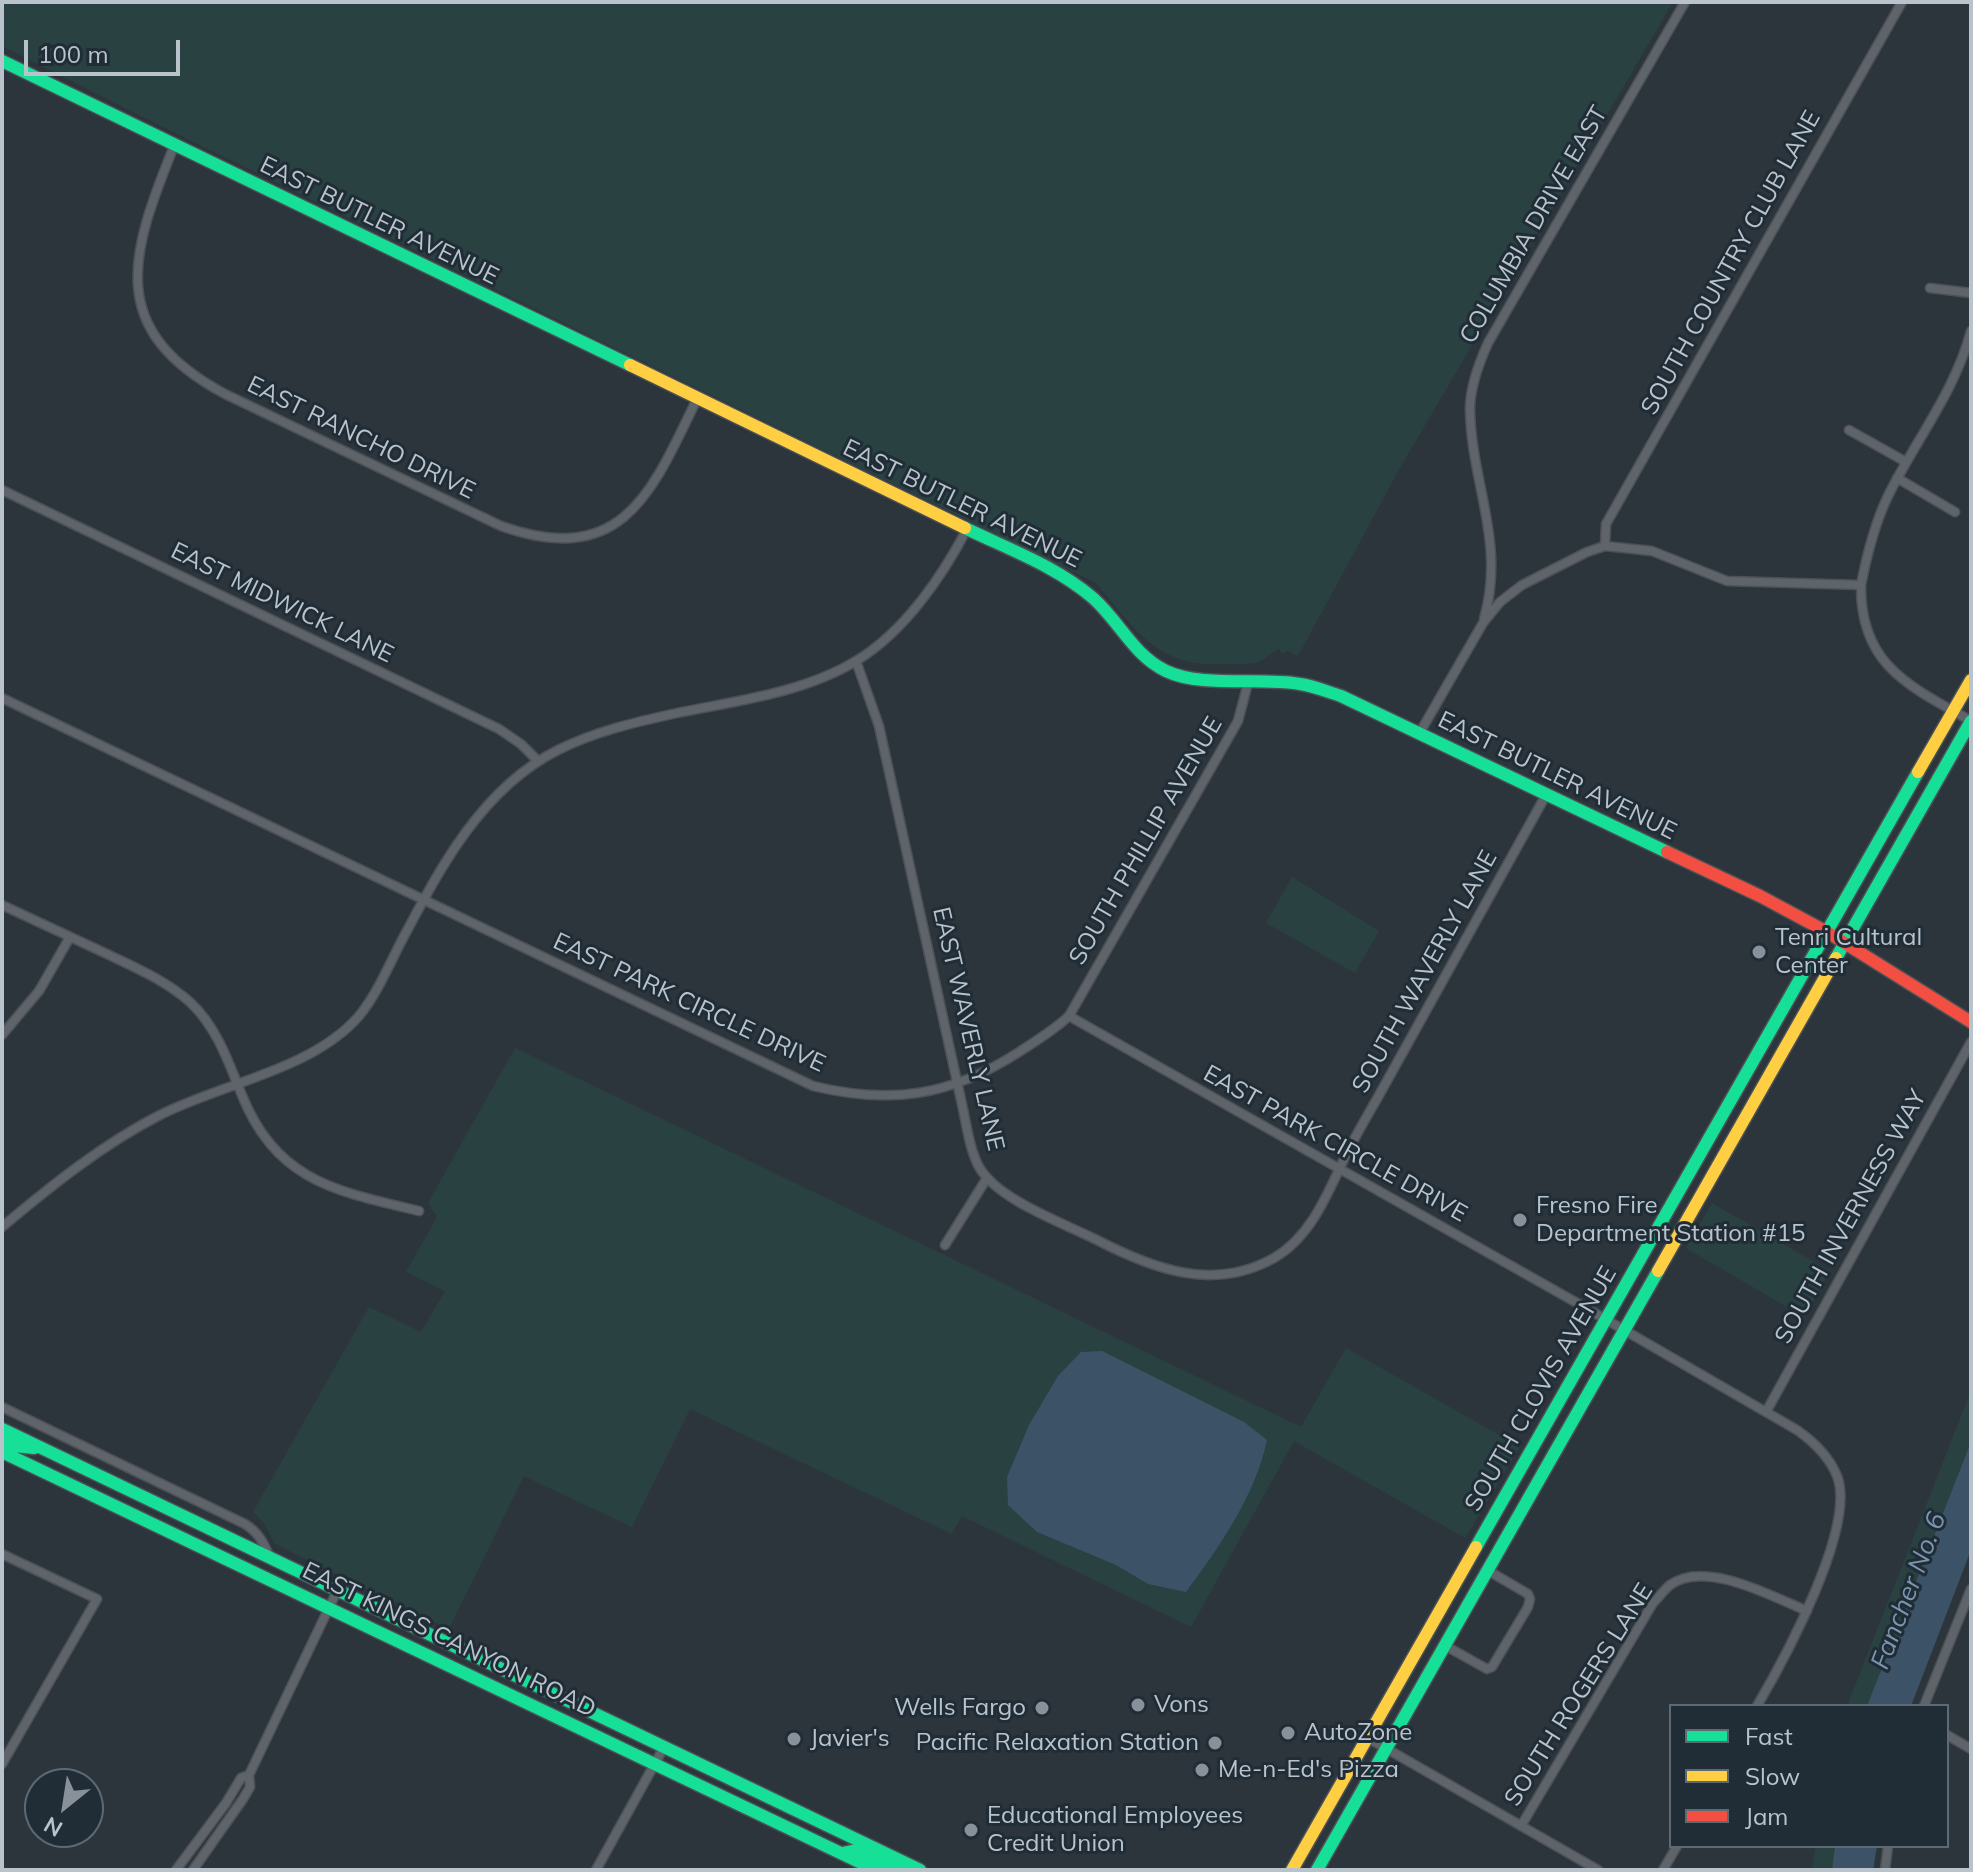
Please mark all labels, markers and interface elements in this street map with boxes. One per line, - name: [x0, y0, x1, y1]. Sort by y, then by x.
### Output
- scale bar: [28, 24, 184, 74]
- text: 100 m: [38, 39, 109, 69]
- street label: COLUMBIA DRIVE EAST: [1454, 101, 1614, 349]
- street label: SOUTH COUNTRY CLUB LANE: [1635, 106, 1827, 420]
- street label: EAST BUTLER AVENUE: [255, 151, 503, 291]
- street label: EAST RANCHO DRIVE: [242, 370, 480, 506]
- street label: EAST BUTLER AVENUE: [838, 434, 1086, 574]
- street label: EAST MIDWICK LANE: [166, 537, 398, 669]
- street label: EAST BUTLER AVENUE: [1433, 706, 1681, 846]
- street label: SOUTH PHILLIP AVENUE: [1063, 712, 1229, 970]
- street label: SOUTH WAVERLY LANE: [1346, 846, 1504, 1098]
- street label: EAST WAVERLY LANE: [926, 904, 1010, 1154]
- place label: Tenri Cultural Center: [1775, 924, 1922, 980]
- street label: EAST PARK CIRCLE DRIVE: [548, 927, 830, 1079]
- marker: Tenri Cultural Center: [1750, 943, 1768, 961]
- street label: EAST PARK CIRCLE DRIVE: [1198, 1059, 1472, 1229]
- street label: SOUTH INVERNESS WAY: [1769, 1085, 1933, 1349]
- place label: Fresno Fire Department Station #15: [1536, 1192, 1805, 1248]
- marker: Fresno Fire Department Station #15: [1511, 1211, 1529, 1229]
- street label: SOUTH CLOVIS AVENUE: [1459, 1261, 1623, 1517]
- water label: Fancher No. 6: [1865, 1508, 1953, 1674]
- street label: EAST KINGS CANYON ROAD: [298, 1556, 600, 1724]
- street label: SOUTH ROGERS LANE: [1499, 1578, 1659, 1812]
- place label: Vons: [1154, 1691, 1209, 1719]
- place label: Wells Fargo: [894, 1694, 1026, 1722]
- marker: Vons: [1129, 1696, 1147, 1714]
- marker: Wells Fargo: [1033, 1699, 1051, 1717]
- legend: [1669, 1704, 1949, 1848]
- place label: AutoZone: [1304, 1719, 1412, 1747]
- text: Fast: [1745, 1721, 1793, 1751]
- marker: AutoZone: [1279, 1724, 1297, 1742]
- place label: Javier's: [810, 1725, 890, 1753]
- place label: Pacific Relaxation Station: [916, 1729, 1199, 1757]
- marker: Javier's: [785, 1730, 803, 1748]
- marker: Pacific Relaxation Station: [1206, 1734, 1224, 1752]
- place label: Me-n-Ed's Pizza: [1218, 1756, 1399, 1784]
- marker: Me-n-Ed's Pizza: [1193, 1761, 1211, 1779]
- text: Slow: [1745, 1761, 1800, 1791]
- north arrow: [24, 1768, 104, 1848]
- text: Jam: [1745, 1801, 1788, 1831]
- place label: Educational Employees Credit Union: [987, 1802, 1243, 1858]
- text: N: [39, 1811, 67, 1843]
- marker: Educational Employees Credit Union: [962, 1821, 980, 1839]

